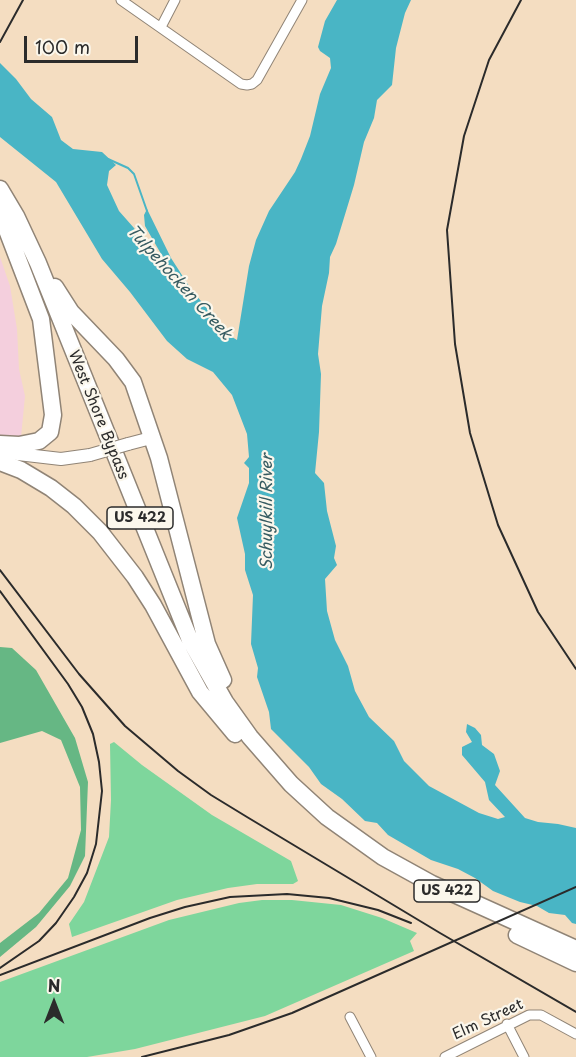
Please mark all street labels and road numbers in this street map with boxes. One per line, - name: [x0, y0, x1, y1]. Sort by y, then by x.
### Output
- street label: West Shore Bypass: [64, 348, 132, 482]
- road number: US 422: [107, 507, 173, 529]
- road number: US 422: [414, 880, 480, 902]
- street label: Elm Street: [450, 996, 526, 1044]

